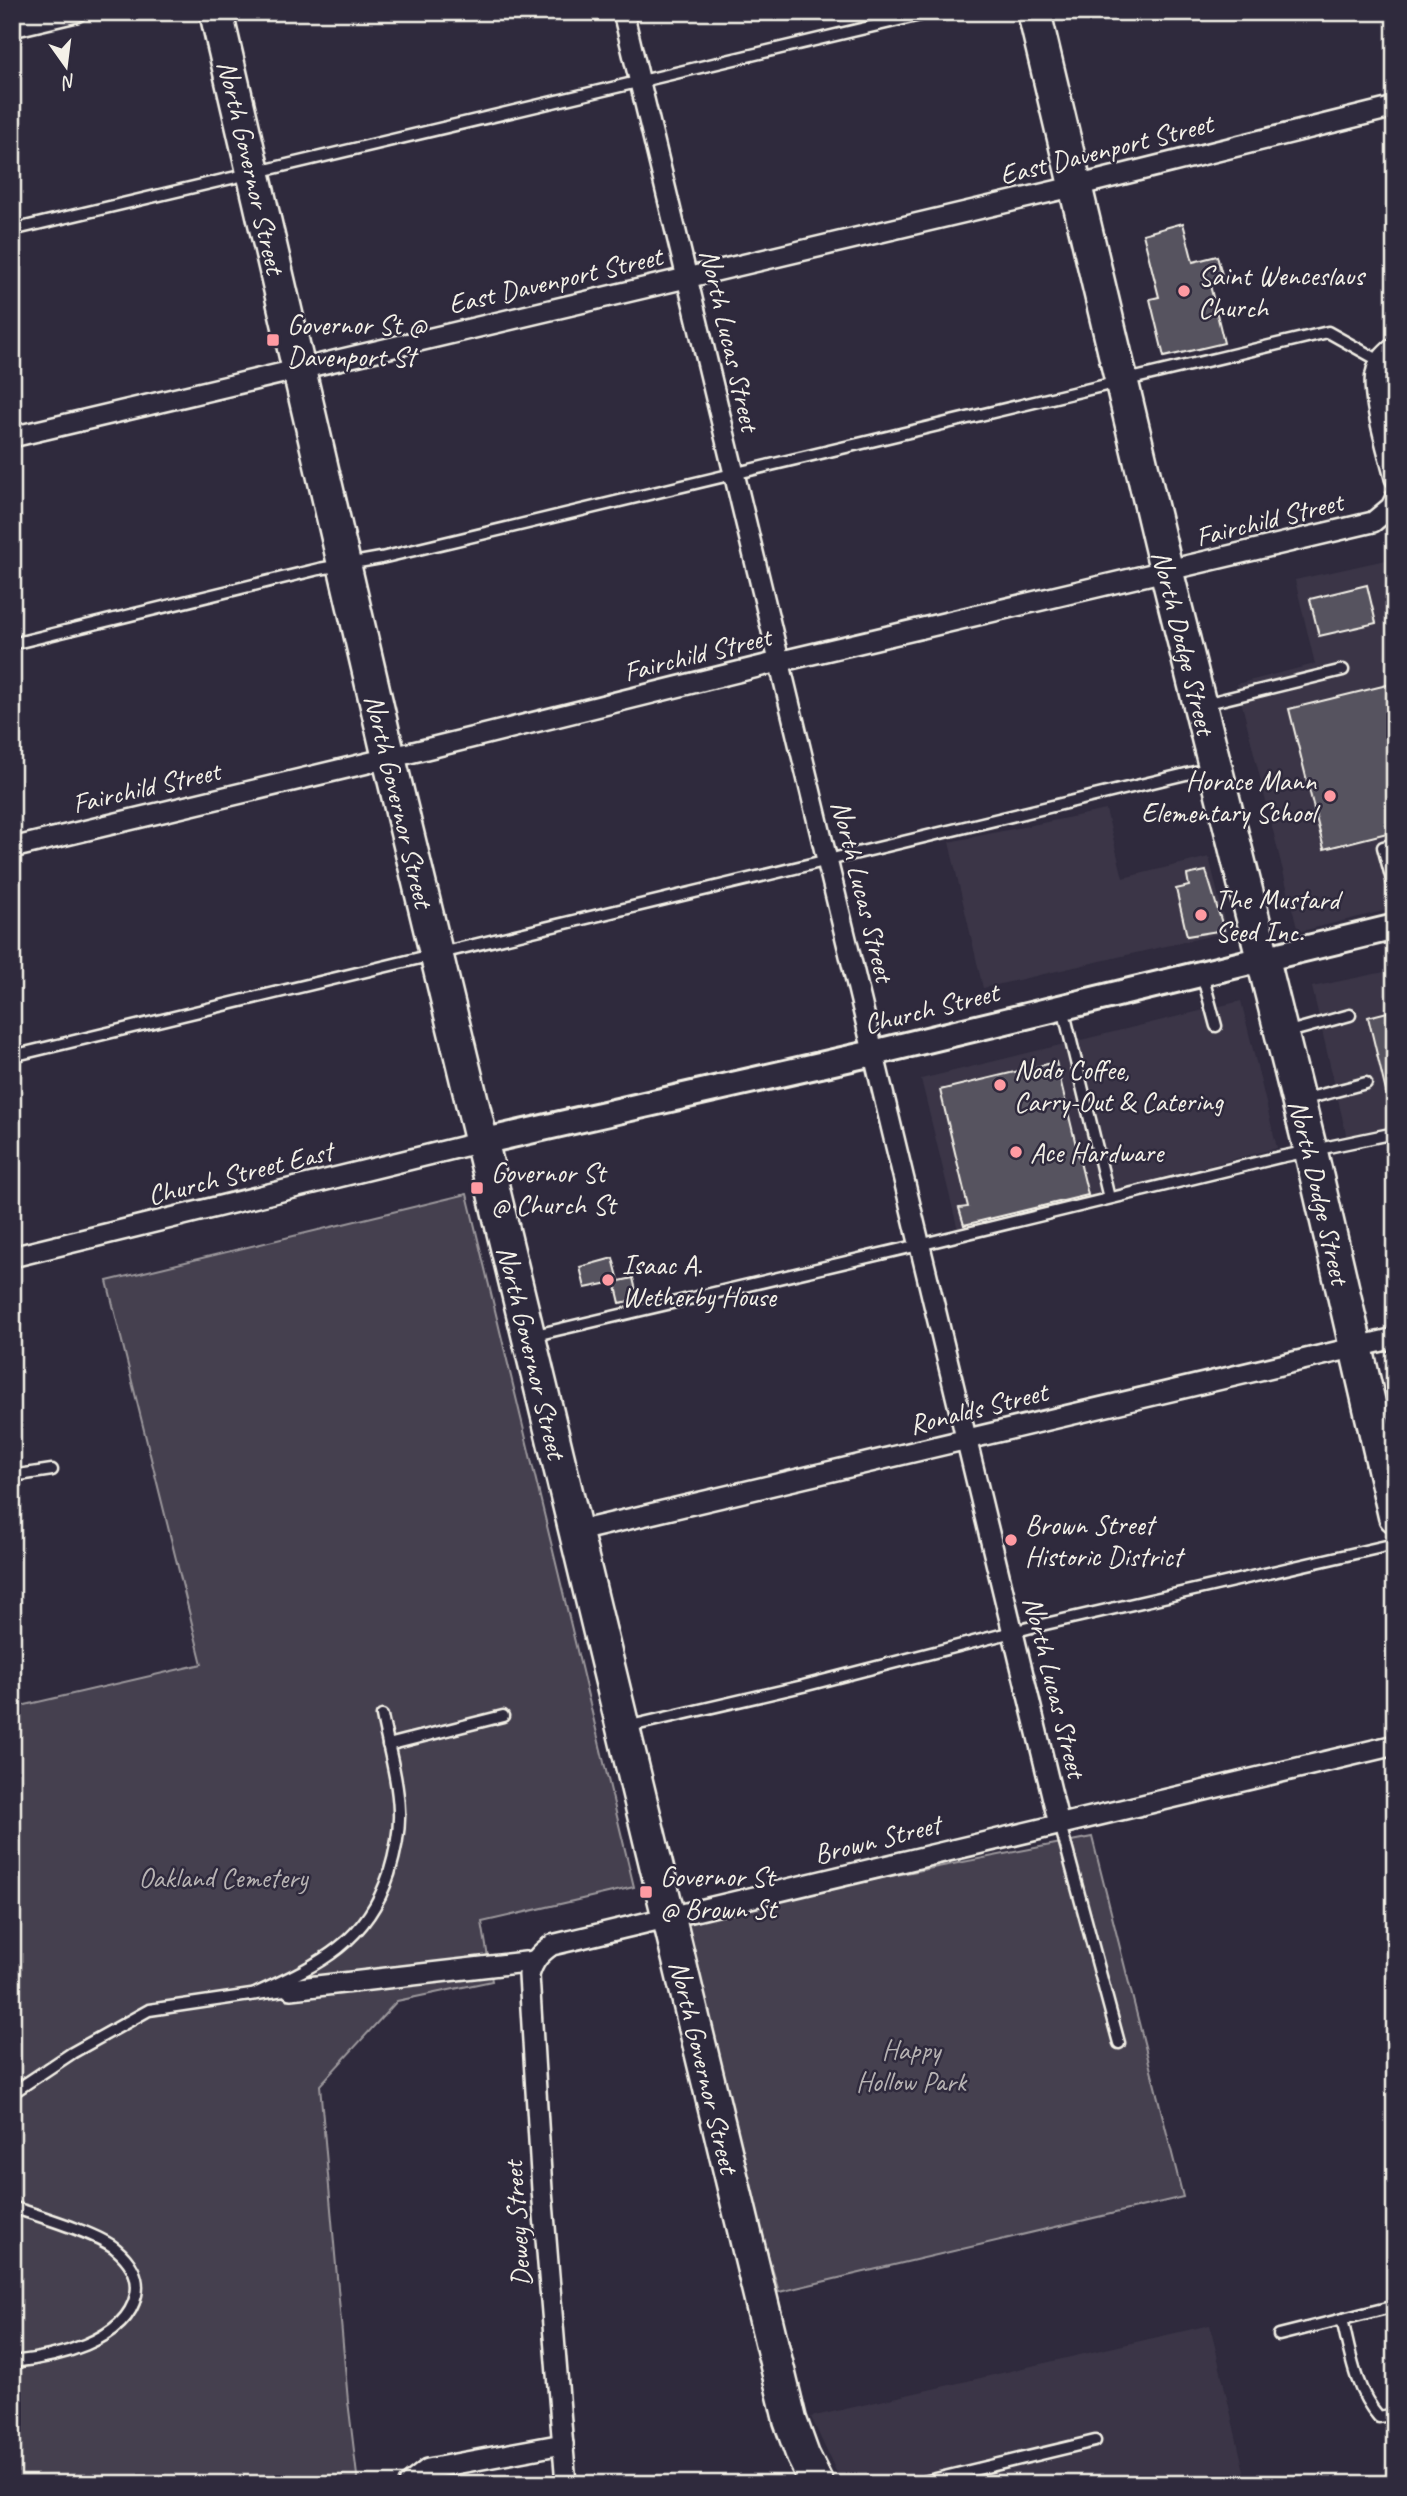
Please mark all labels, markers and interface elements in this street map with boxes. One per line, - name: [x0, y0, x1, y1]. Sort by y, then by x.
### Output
- north arrow: [32, 32, 102, 102]
- street label: North Governor Street: [210, 57, 294, 280]
- text: N: [58, 68, 78, 95]
- street label: East Davenport Street: [996, 105, 1219, 192]
- street label: East Davenport Street: [445, 238, 668, 322]
- street label: North Lucas Street: [692, 246, 769, 437]
- place label: Saint Wenceslaus Church: [1198, 258, 1366, 325]
- marker: Saint Wenceslaus Church: [1176, 283, 1192, 299]
- place label: Governor St @ Davenport St: [287, 307, 428, 374]
- marker: Governor St @ Davenport St: [265, 332, 281, 348]
- street label: Fairchild Street: [1192, 483, 1349, 554]
- street label: North Dodge Street: [1145, 547, 1225, 741]
- street label: Fairchild Street: [620, 618, 777, 689]
- street label: North Governor Street: [357, 691, 443, 914]
- street label: Fairchild Street: [69, 752, 226, 821]
- place label: Horace Mann Elementary School: [1141, 763, 1321, 830]
- marker: Horace Mann Elementary School: [1322, 788, 1338, 804]
- street label: North Lucas Street: [824, 797, 903, 988]
- place label: The Mustard Seed Inc.: [1215, 882, 1343, 949]
- marker: The Mustard Seed Inc.: [1193, 907, 1209, 923]
- street label: Church Street: [860, 974, 1004, 1042]
- place label: Nodo Coffee, Carry-Out & Catering: [1014, 1052, 1224, 1119]
- marker: Nodo Coffee, Carry-Out & Catering: [992, 1077, 1008, 1093]
- street label: North Dodge Street: [1281, 1096, 1359, 1290]
- street label: Church Street East: [144, 1132, 340, 1213]
- place label: Ace Hardware: [1030, 1135, 1165, 1170]
- marker: Ace Hardware: [1008, 1144, 1024, 1160]
- place label: Governor St @ Church St: [491, 1155, 618, 1222]
- marker: Governor St @ Church St: [469, 1180, 485, 1196]
- street label: North Governor Street: [490, 1242, 576, 1465]
- place label: Isaac A. Wetherby House: [622, 1247, 778, 1314]
- marker: Isaac A. Wetherby House: [600, 1272, 616, 1288]
- street label: Ronalds Street: [905, 1373, 1053, 1442]
- place label: Brown Street Historic District: [1025, 1507, 1186, 1574]
- marker: Brown Street Historic District: [1003, 1532, 1019, 1548]
- street label: North Lucas Street: [1016, 1593, 1095, 1784]
- street label: Brown Street: [810, 1806, 947, 1872]
- place label: Governor St @ Brown St: [660, 1859, 779, 1926]
- park label: Oakland Cemetery: [138, 1860, 310, 1895]
- marker: Governor St @ Brown St: [638, 1884, 654, 1900]
- street label: North Governor Street: [662, 1957, 748, 2179]
- park label: Happy Hollow Park: [856, 2032, 968, 2099]
- street label: Dewey Street: [495, 2157, 539, 2288]

